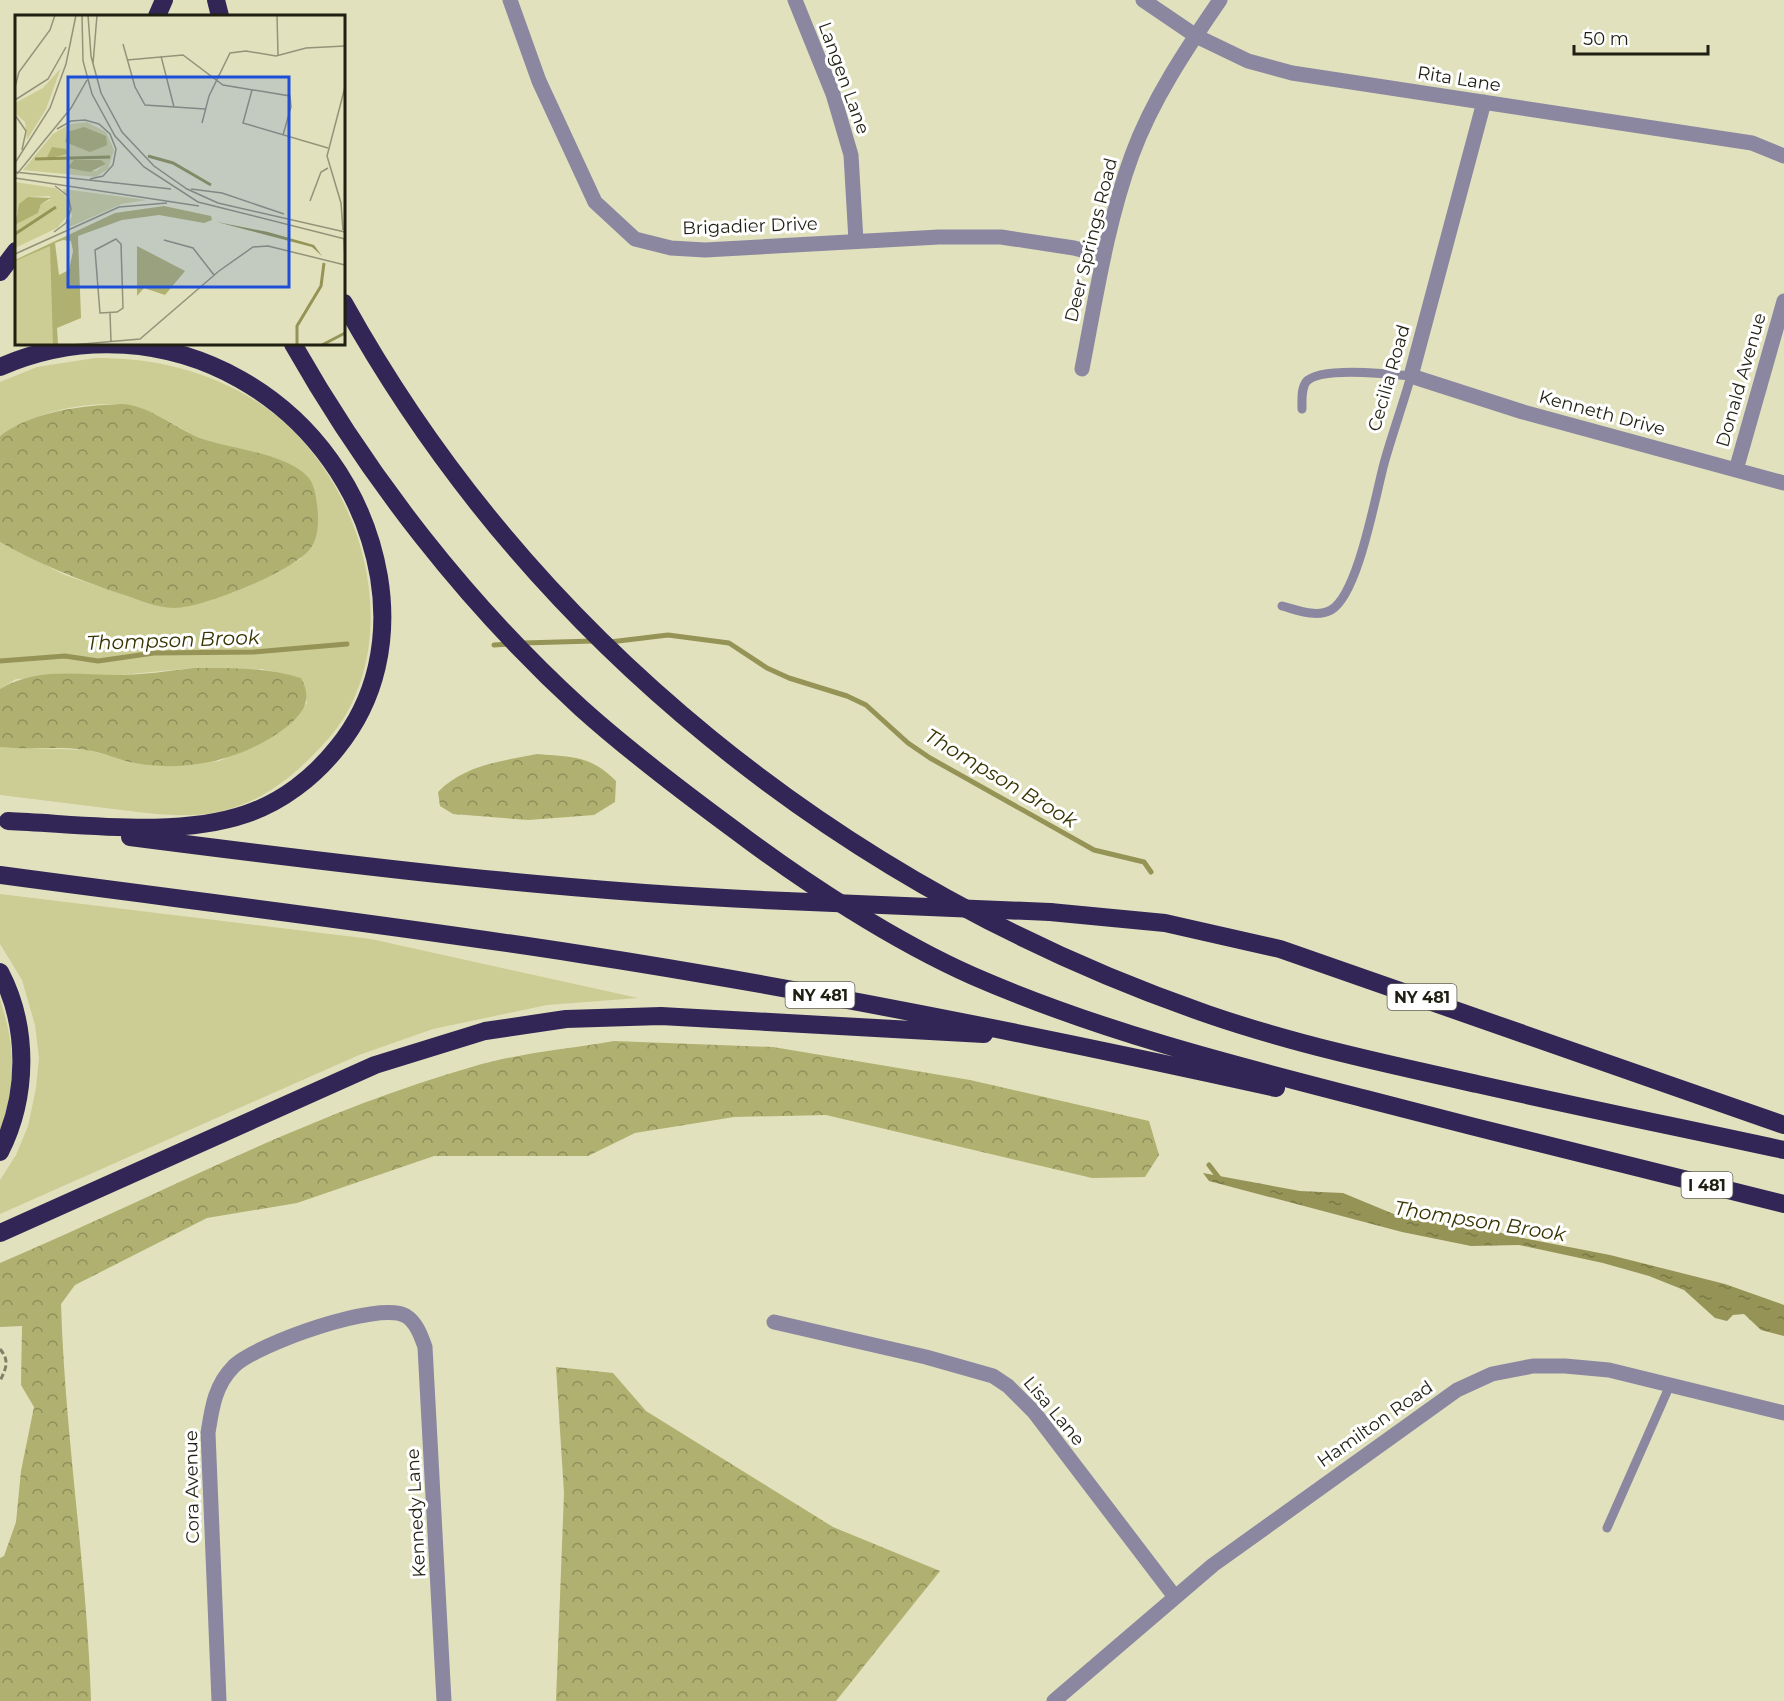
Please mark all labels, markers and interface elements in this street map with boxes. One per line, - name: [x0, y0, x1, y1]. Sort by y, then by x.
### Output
- inset map: [15, 15, 345, 345]
- scale bar: [1574, 18, 1708, 56]
- street label: Langen Lane: [814, 19, 875, 137]
- text: 50 m: [1583, 28, 1629, 50]
- street label: Rita Lane: [1416, 62, 1502, 96]
- street label: Deer Springs Road: [1060, 155, 1122, 325]
- street label: Brigadier Drive: [682, 213, 818, 239]
- street label: Donald Avenue: [1711, 310, 1771, 450]
- street label: Cecilia Road: [1363, 322, 1415, 434]
- street label: Kenneth Drive: [1536, 386, 1668, 440]
- water label: Thompson Brook: [86, 625, 261, 655]
- water label: Thompson Brook: [921, 723, 1082, 833]
- road number: NY 481: [786, 982, 854, 1008]
- road number: NY 481: [1388, 984, 1456, 1010]
- road number: I 481: [1682, 1172, 1732, 1198]
- water label: Thompson Brook: [1393, 1196, 1569, 1247]
- street label: Lisa Lane: [1019, 1372, 1089, 1450]
- street label: Hamilton Road: [1313, 1376, 1437, 1472]
- street label: Cora Avenue: [180, 1430, 204, 1544]
- street label: Kennedy Lane: [402, 1448, 430, 1578]

